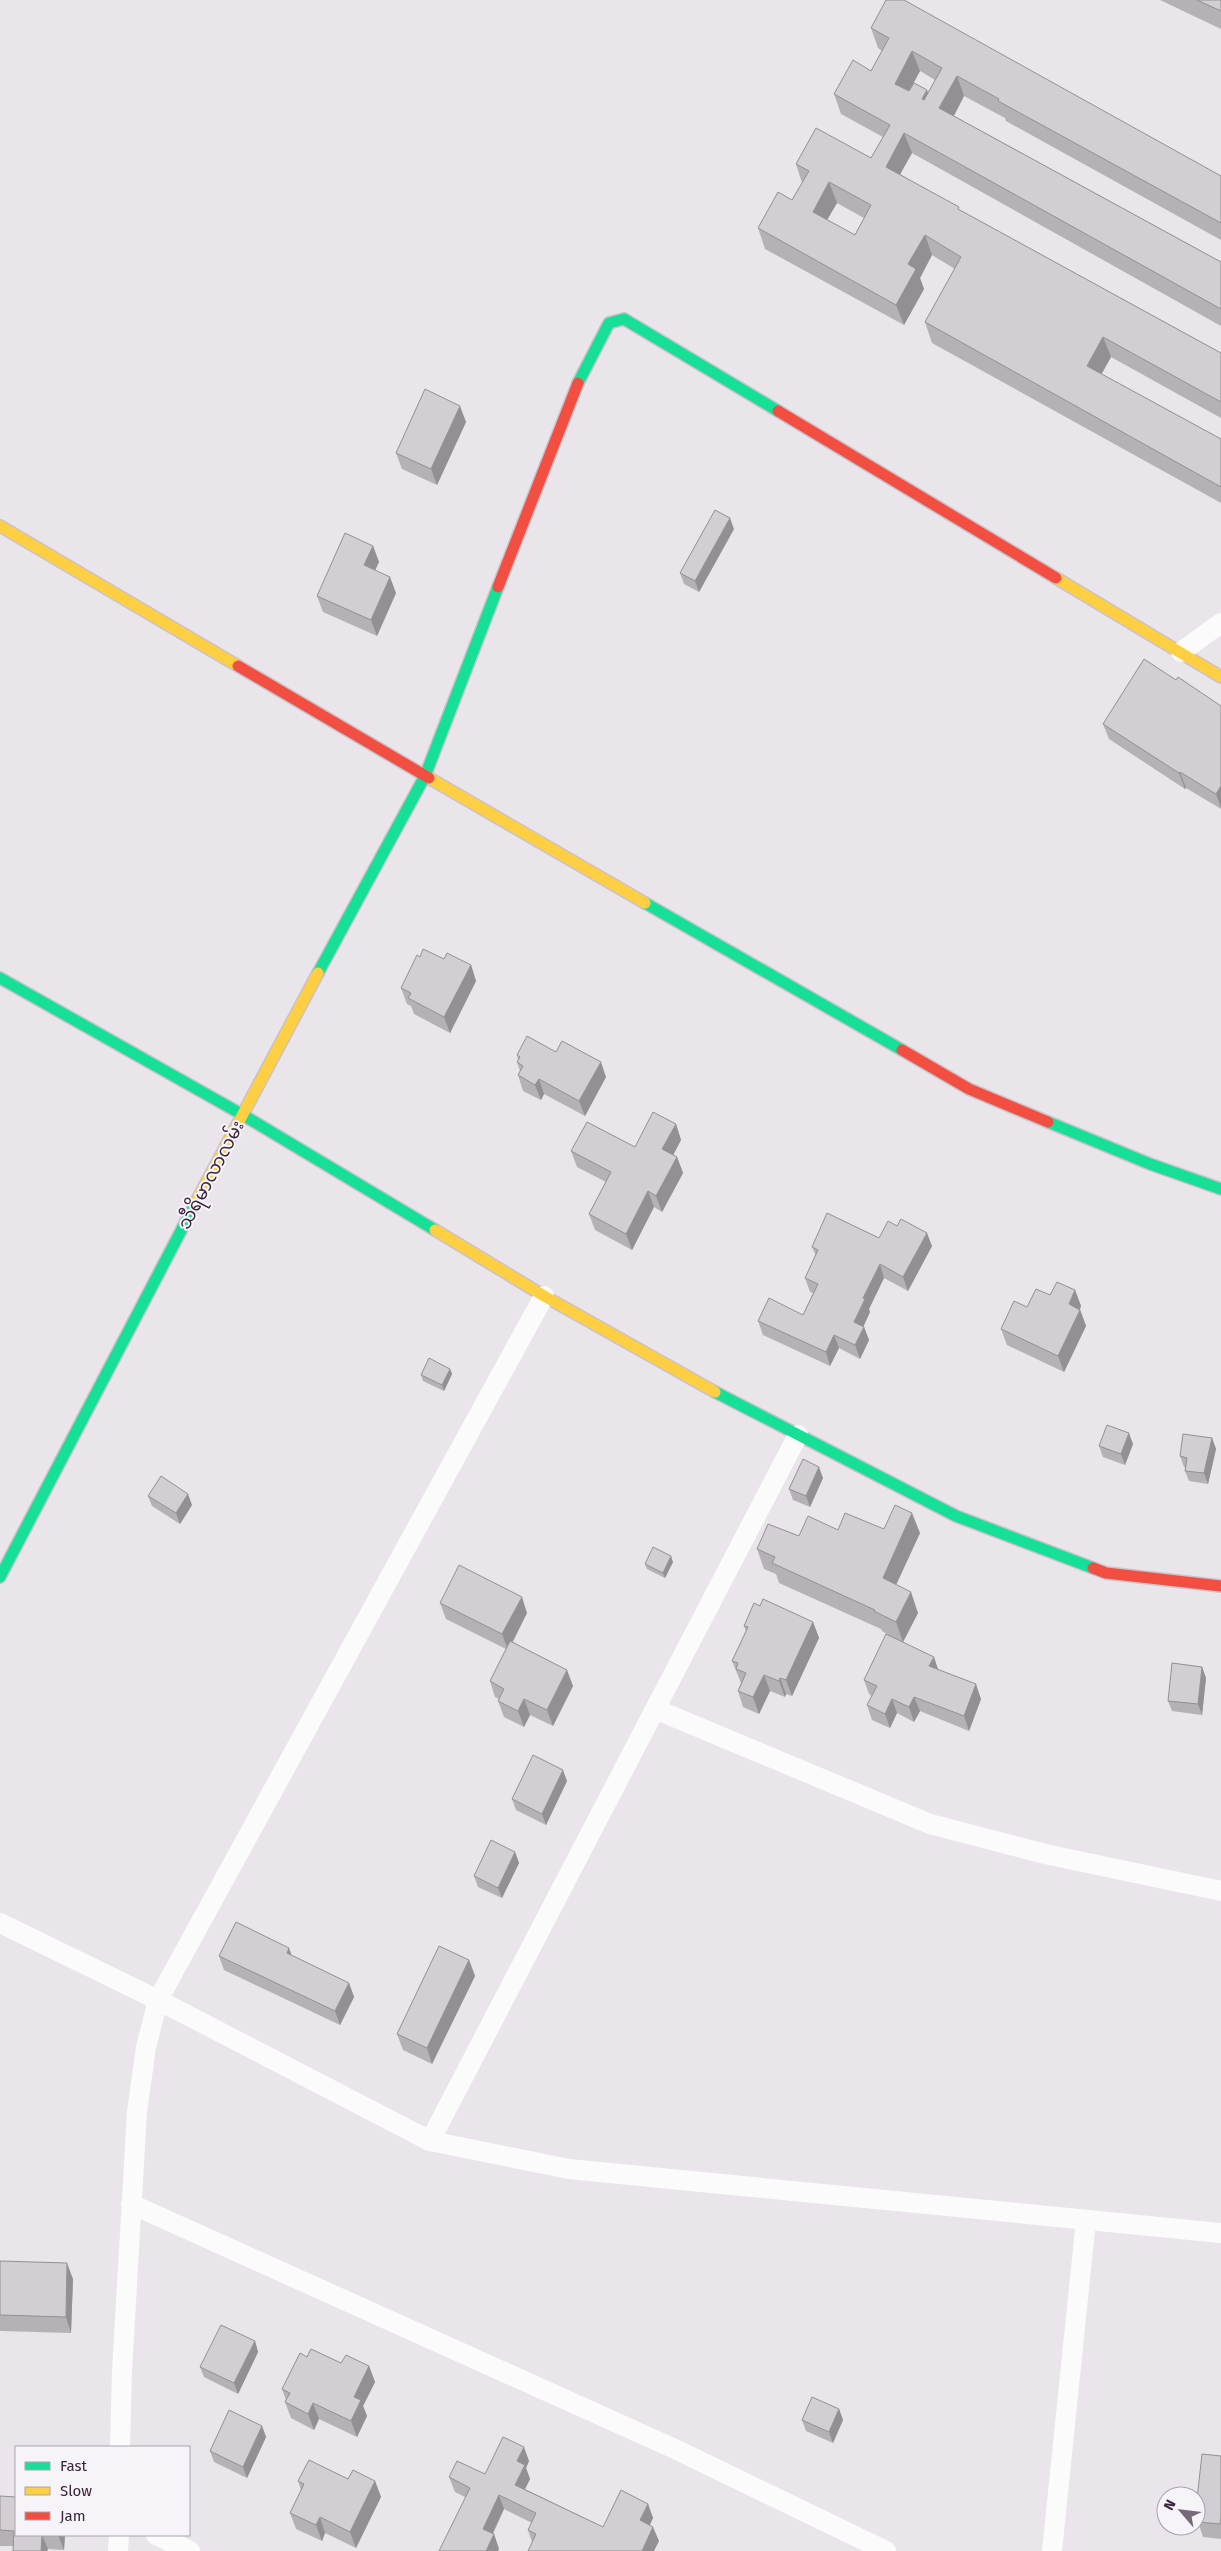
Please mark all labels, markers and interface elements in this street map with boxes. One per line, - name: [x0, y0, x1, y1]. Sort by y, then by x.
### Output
- street label: သီရိမာလာလမ်း: [170, 1115, 252, 1235]
- legend: [15, 2446, 190, 2536]
- text: Fast: [60, 2457, 87, 2475]
- text: Slow: [60, 2482, 92, 2500]
- north arrow: [1156, 2486, 1206, 2536]
- text: N: [1160, 2497, 1180, 2513]
- text: Jam: [60, 2507, 86, 2525]

